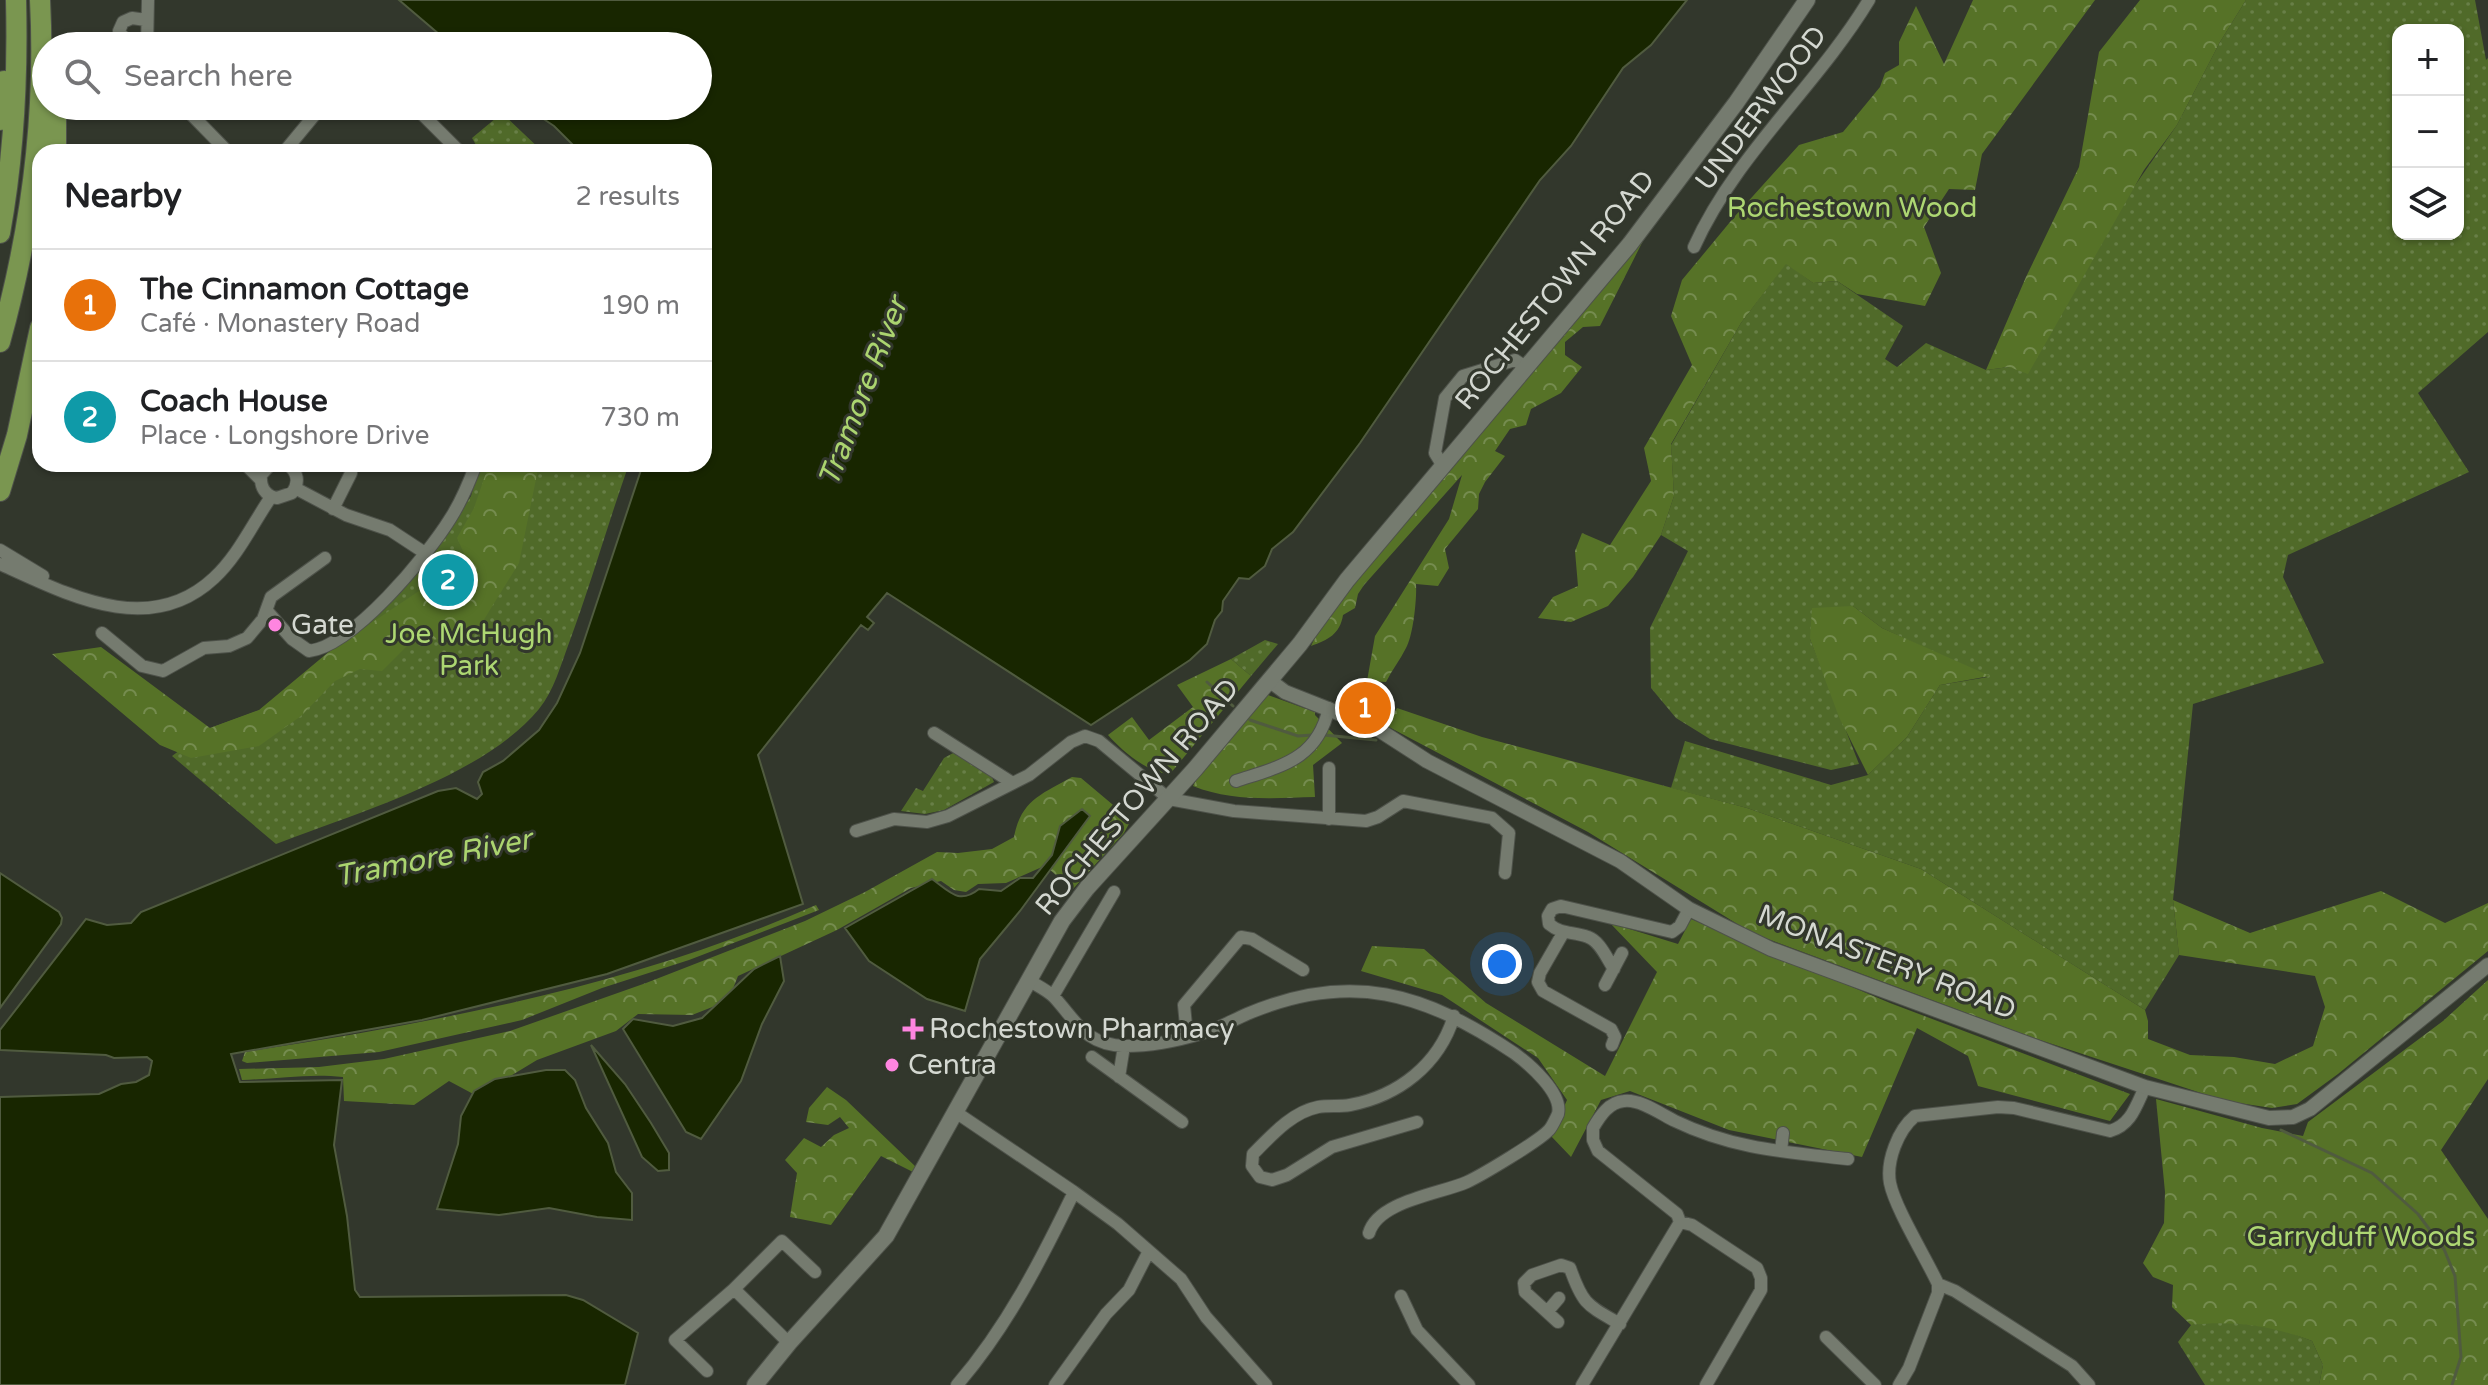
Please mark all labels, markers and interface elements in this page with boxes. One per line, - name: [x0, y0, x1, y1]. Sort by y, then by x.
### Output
- street label: UNDERWOOD: [1688, 19, 1834, 197]
- map controls: [2392, 24, 2464, 240]
- button: +: [2392, 24, 2464, 96]
- search box: [32, 32, 712, 120]
- icon: search: [60, 54, 104, 98]
- text: Search here: [124, 58, 293, 95]
- button: −: [2392, 96, 2464, 168]
- street label: ROCHESTOWN ROAD: [1448, 163, 1662, 417]
- button: layers: [2392, 168, 2464, 240]
- text: Nearby: [64, 176, 182, 217]
- text: 2 results: [575, 181, 680, 212]
- park label: Rochestown Wood: [1727, 191, 1977, 225]
- text: The Cinnamon Cottage: [140, 271, 469, 308]
- water label: Tramore River: [810, 289, 917, 492]
- text: 1: [82, 290, 98, 321]
- text: 190 m: [600, 290, 680, 321]
- text: Café · Monastery Road: [140, 308, 420, 339]
- text: Coach House: [140, 383, 328, 420]
- text: 2: [82, 402, 98, 433]
- text: 730 m: [600, 402, 680, 433]
- text: Place · Longshore Drive: [140, 420, 429, 451]
- pin: 2: [422, 550, 474, 610]
- place label: Gate: [291, 608, 354, 642]
- marker: Gate: [266, 616, 284, 634]
- park label: Joe McHugh Park: [385, 617, 553, 683]
- street label: ROCHESTOWN ROAD: [1028, 672, 1246, 922]
- pin: 1: [1339, 678, 1391, 738]
- water label: Tramore River: [332, 820, 538, 895]
- street label: MONASTERY ROAD: [1753, 897, 2021, 1027]
- your location: [1482, 944, 1522, 984]
- place label: Rochestown Pharmacy: [929, 1012, 1235, 1046]
- marker: Rochestown Pharmacy: [904, 1020, 922, 1038]
- place label: Centra: [908, 1048, 997, 1082]
- marker: Centra: [883, 1056, 901, 1074]
- park label: Garryduff Woods: [2246, 1220, 2476, 1254]

